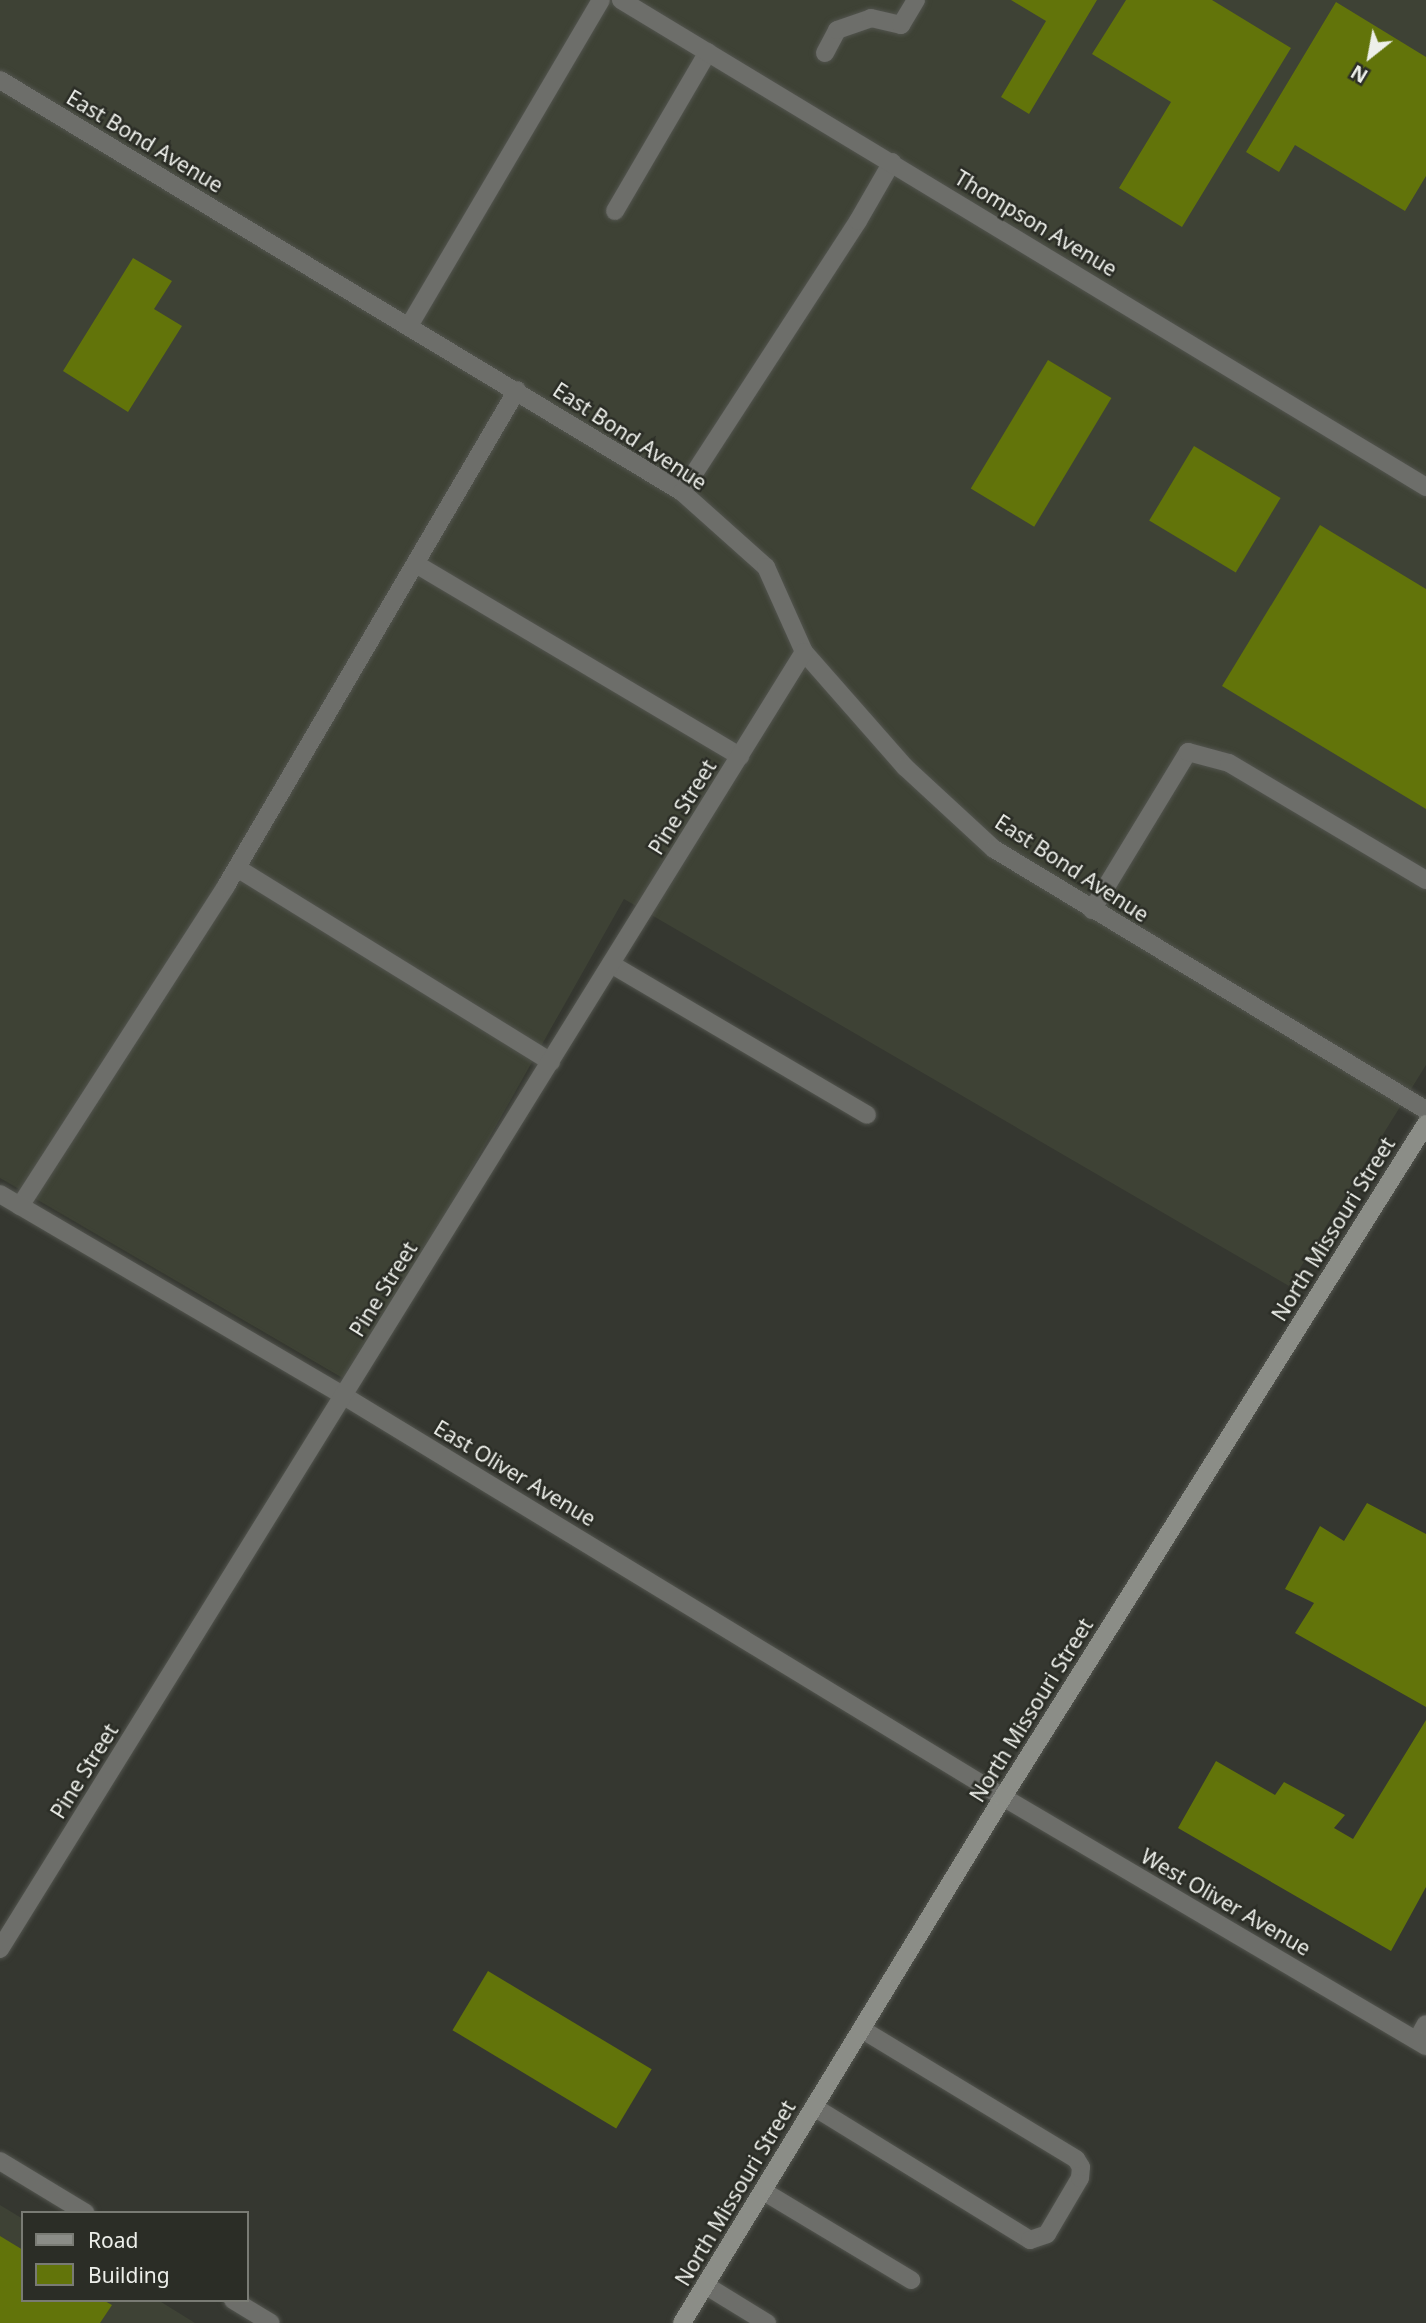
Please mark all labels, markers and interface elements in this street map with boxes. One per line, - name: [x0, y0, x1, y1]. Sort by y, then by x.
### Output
- north arrow: [1335, 21, 1405, 91]
- text: N: [1346, 59, 1373, 89]
- street label: East Bond Avenue: [62, 84, 228, 198]
- street label: Thompson Avenue: [950, 165, 1122, 281]
- street label: East Bond Avenue: [548, 377, 712, 495]
- street label: Pine Street: [643, 755, 721, 859]
- street label: East Bond Avenue: [990, 809, 1154, 927]
- street label: North Missouri Street: [1266, 1133, 1400, 1325]
- street label: Pine Street: [344, 1237, 422, 1341]
- street label: East Oliver Avenue: [430, 1415, 600, 1531]
- street label: North Missouri Street: [964, 1614, 1098, 1806]
- street label: Pine Street: [45, 1719, 123, 1823]
- street label: West Oliver Avenue: [1137, 1843, 1315, 1961]
- street label: North Missouri Street: [670, 2096, 800, 2290]
- legend: [21, 2211, 248, 2302]
- text: Road: [88, 2226, 138, 2254]
- text: Building: [88, 2261, 170, 2289]

